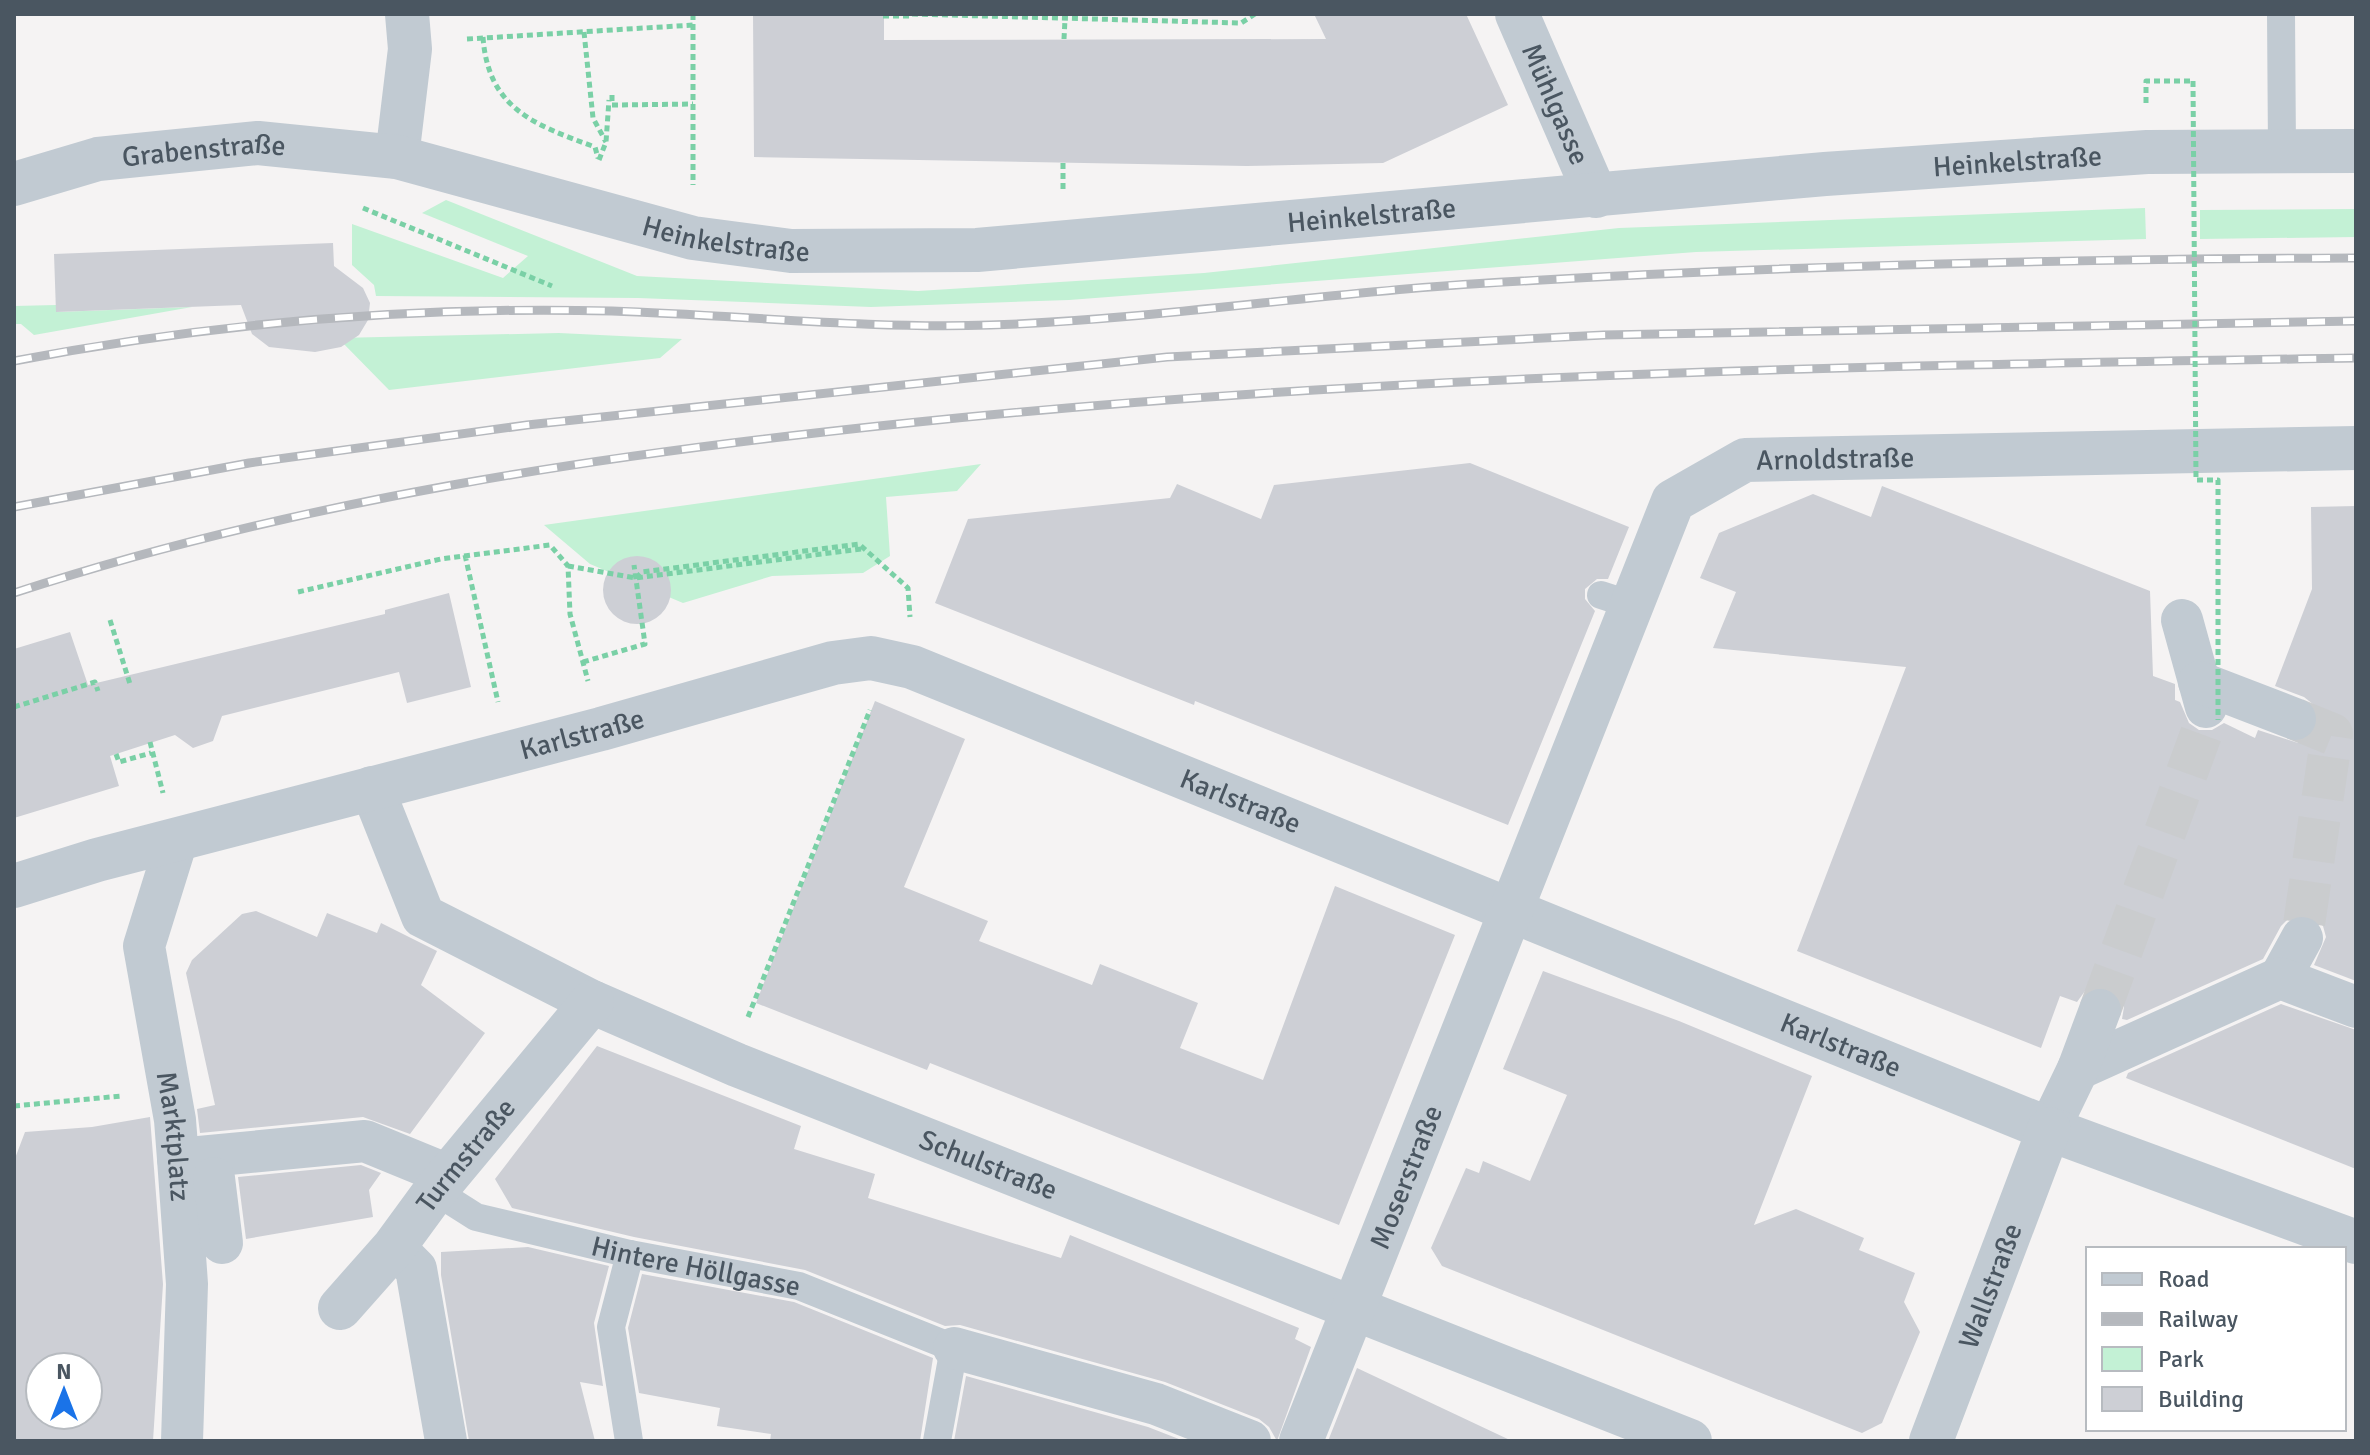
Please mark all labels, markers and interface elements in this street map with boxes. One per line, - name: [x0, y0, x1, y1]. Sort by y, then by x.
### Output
- street label: Mühlgasse: [1514, 38, 1596, 170]
- street label: Grabenstraße: [120, 127, 287, 175]
- street label: Heinkelstraße: [1932, 139, 2103, 185]
- street label: Heinkelstraße: [1286, 191, 1458, 240]
- street label: Heinkelstraße: [638, 209, 810, 269]
- street label: Arnoldstraße: [1756, 441, 1915, 478]
- street label: Karlstraße: [516, 702, 648, 767]
- street label: Karlstraße: [1175, 762, 1306, 841]
- street label: Karlstraße: [1775, 1006, 1906, 1085]
- street label: Marktplatz: [149, 1069, 197, 1203]
- street label: Turmstraße: [409, 1092, 523, 1219]
- street label: Moserstraße: [1363, 1101, 1450, 1254]
- street label: Schulstraße: [914, 1123, 1062, 1208]
- street label: Wallstraße: [1952, 1219, 2030, 1353]
- street label: Hintere Höllgasse: [588, 1229, 803, 1304]
- legend: [2086, 1247, 2346, 1431]
- text: Road: [2158, 1264, 2209, 1294]
- text: Railway: [2158, 1304, 2238, 1334]
- text: Park: [2158, 1344, 2204, 1374]
- north arrow: [24, 1351, 104, 1431]
- text: N: [56, 1358, 72, 1385]
- text: Building: [2158, 1384, 2244, 1414]

